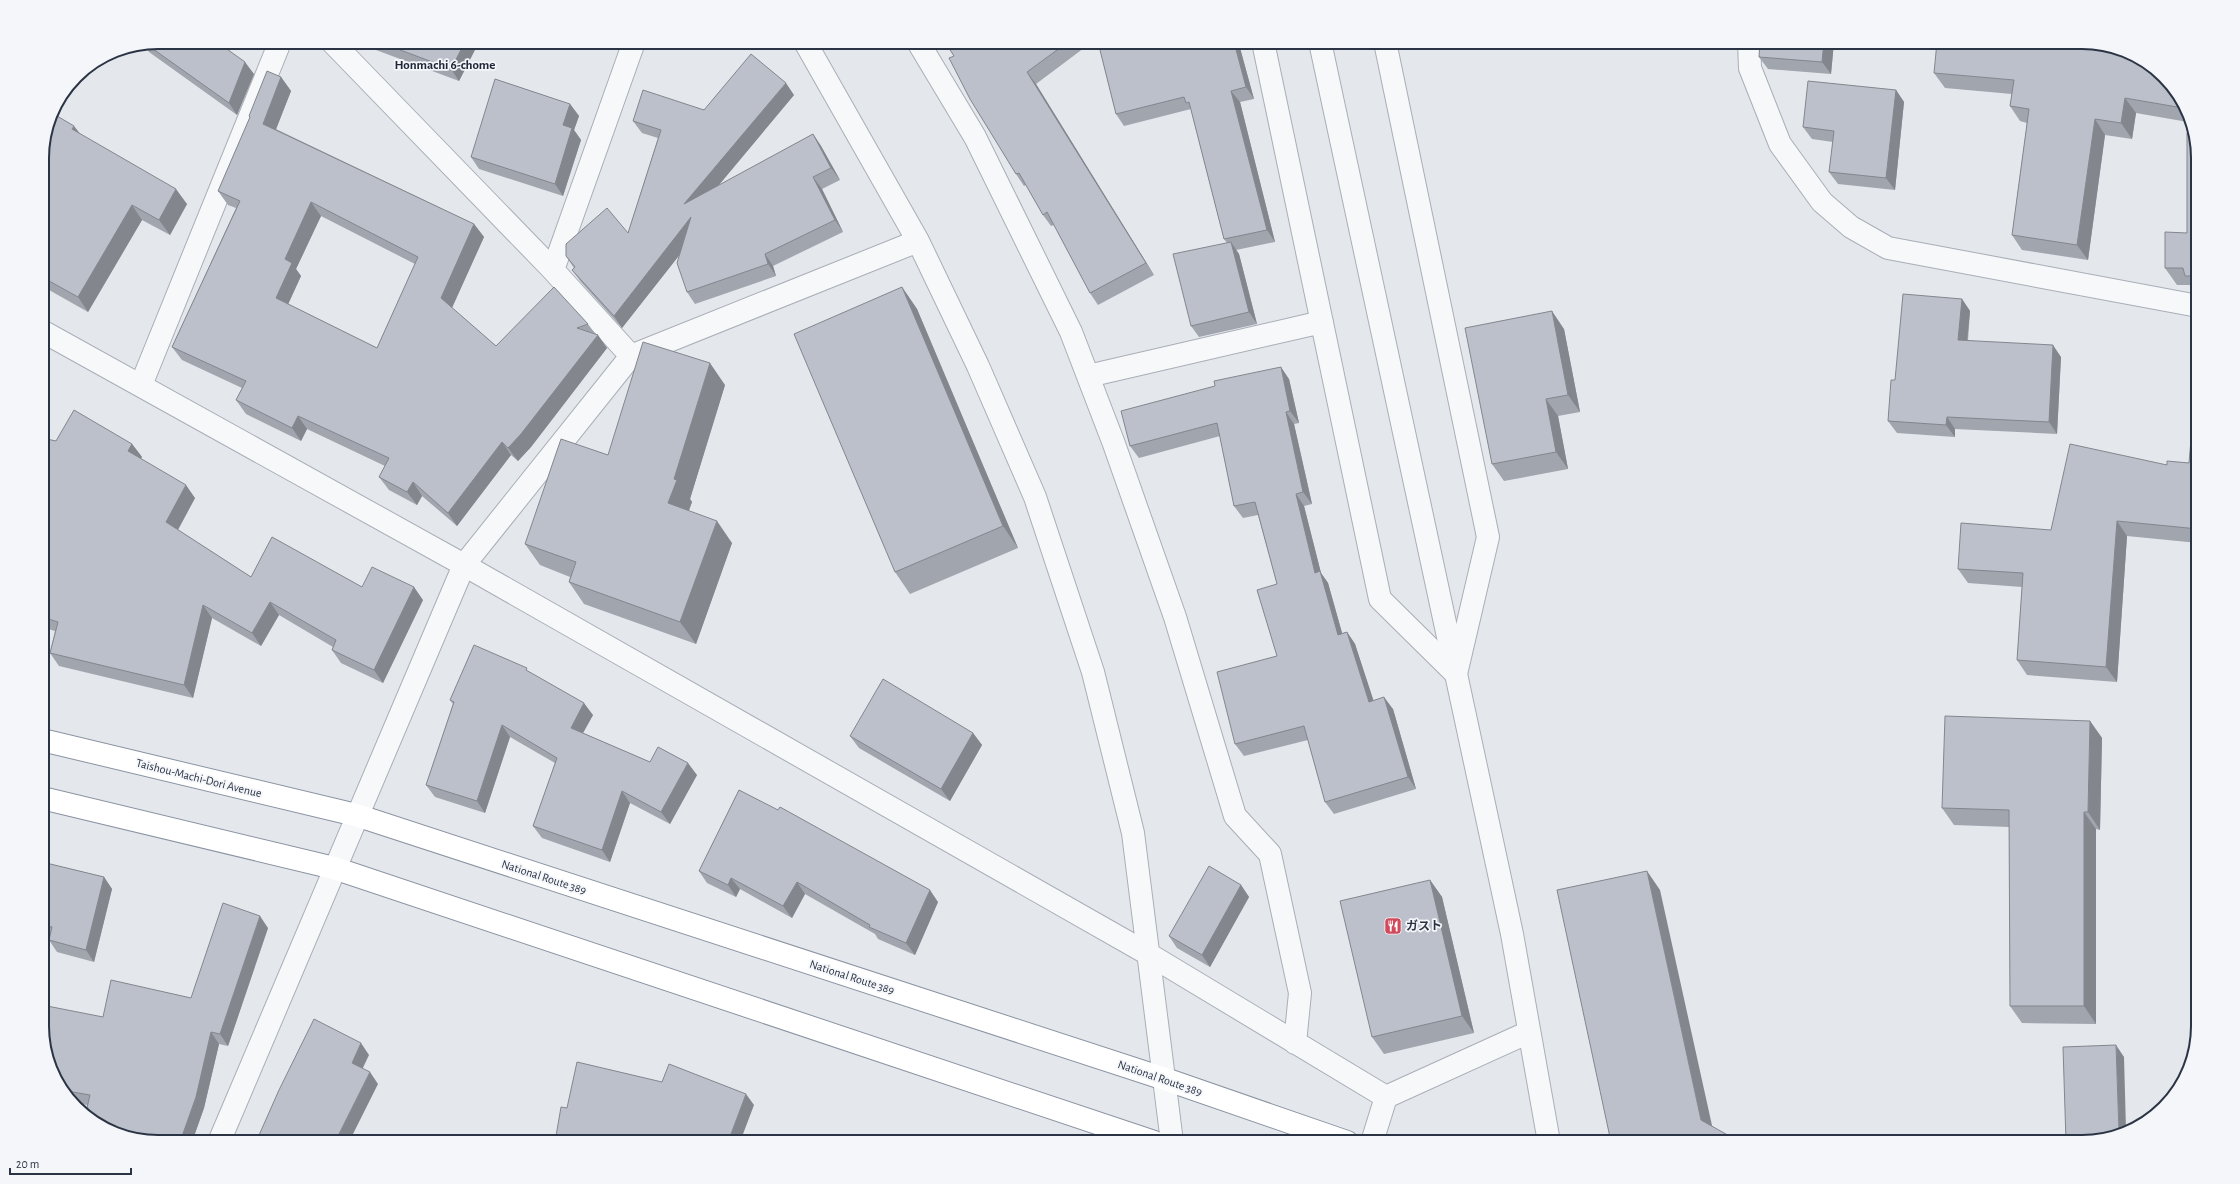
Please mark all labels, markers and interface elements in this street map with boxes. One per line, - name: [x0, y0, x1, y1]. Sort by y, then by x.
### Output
- district label: Honmachi 6-chome: [395, 59, 496, 72]
- street label: Taishou-Machi-Dori Avenue: [135, 757, 263, 799]
- street label: National Route 389: [500, 858, 588, 896]
- restaurant icon: ガスト: [1383, 916, 1403, 936]
- place label: ガスト: [1406, 919, 1442, 932]
- street label: National Route 389: [808, 958, 896, 996]
- street label: National Route 389: [1116, 1058, 1204, 1098]
- scale bar: [10, 1150, 131, 1176]
- text: 20 m: [16, 1158, 39, 1170]

